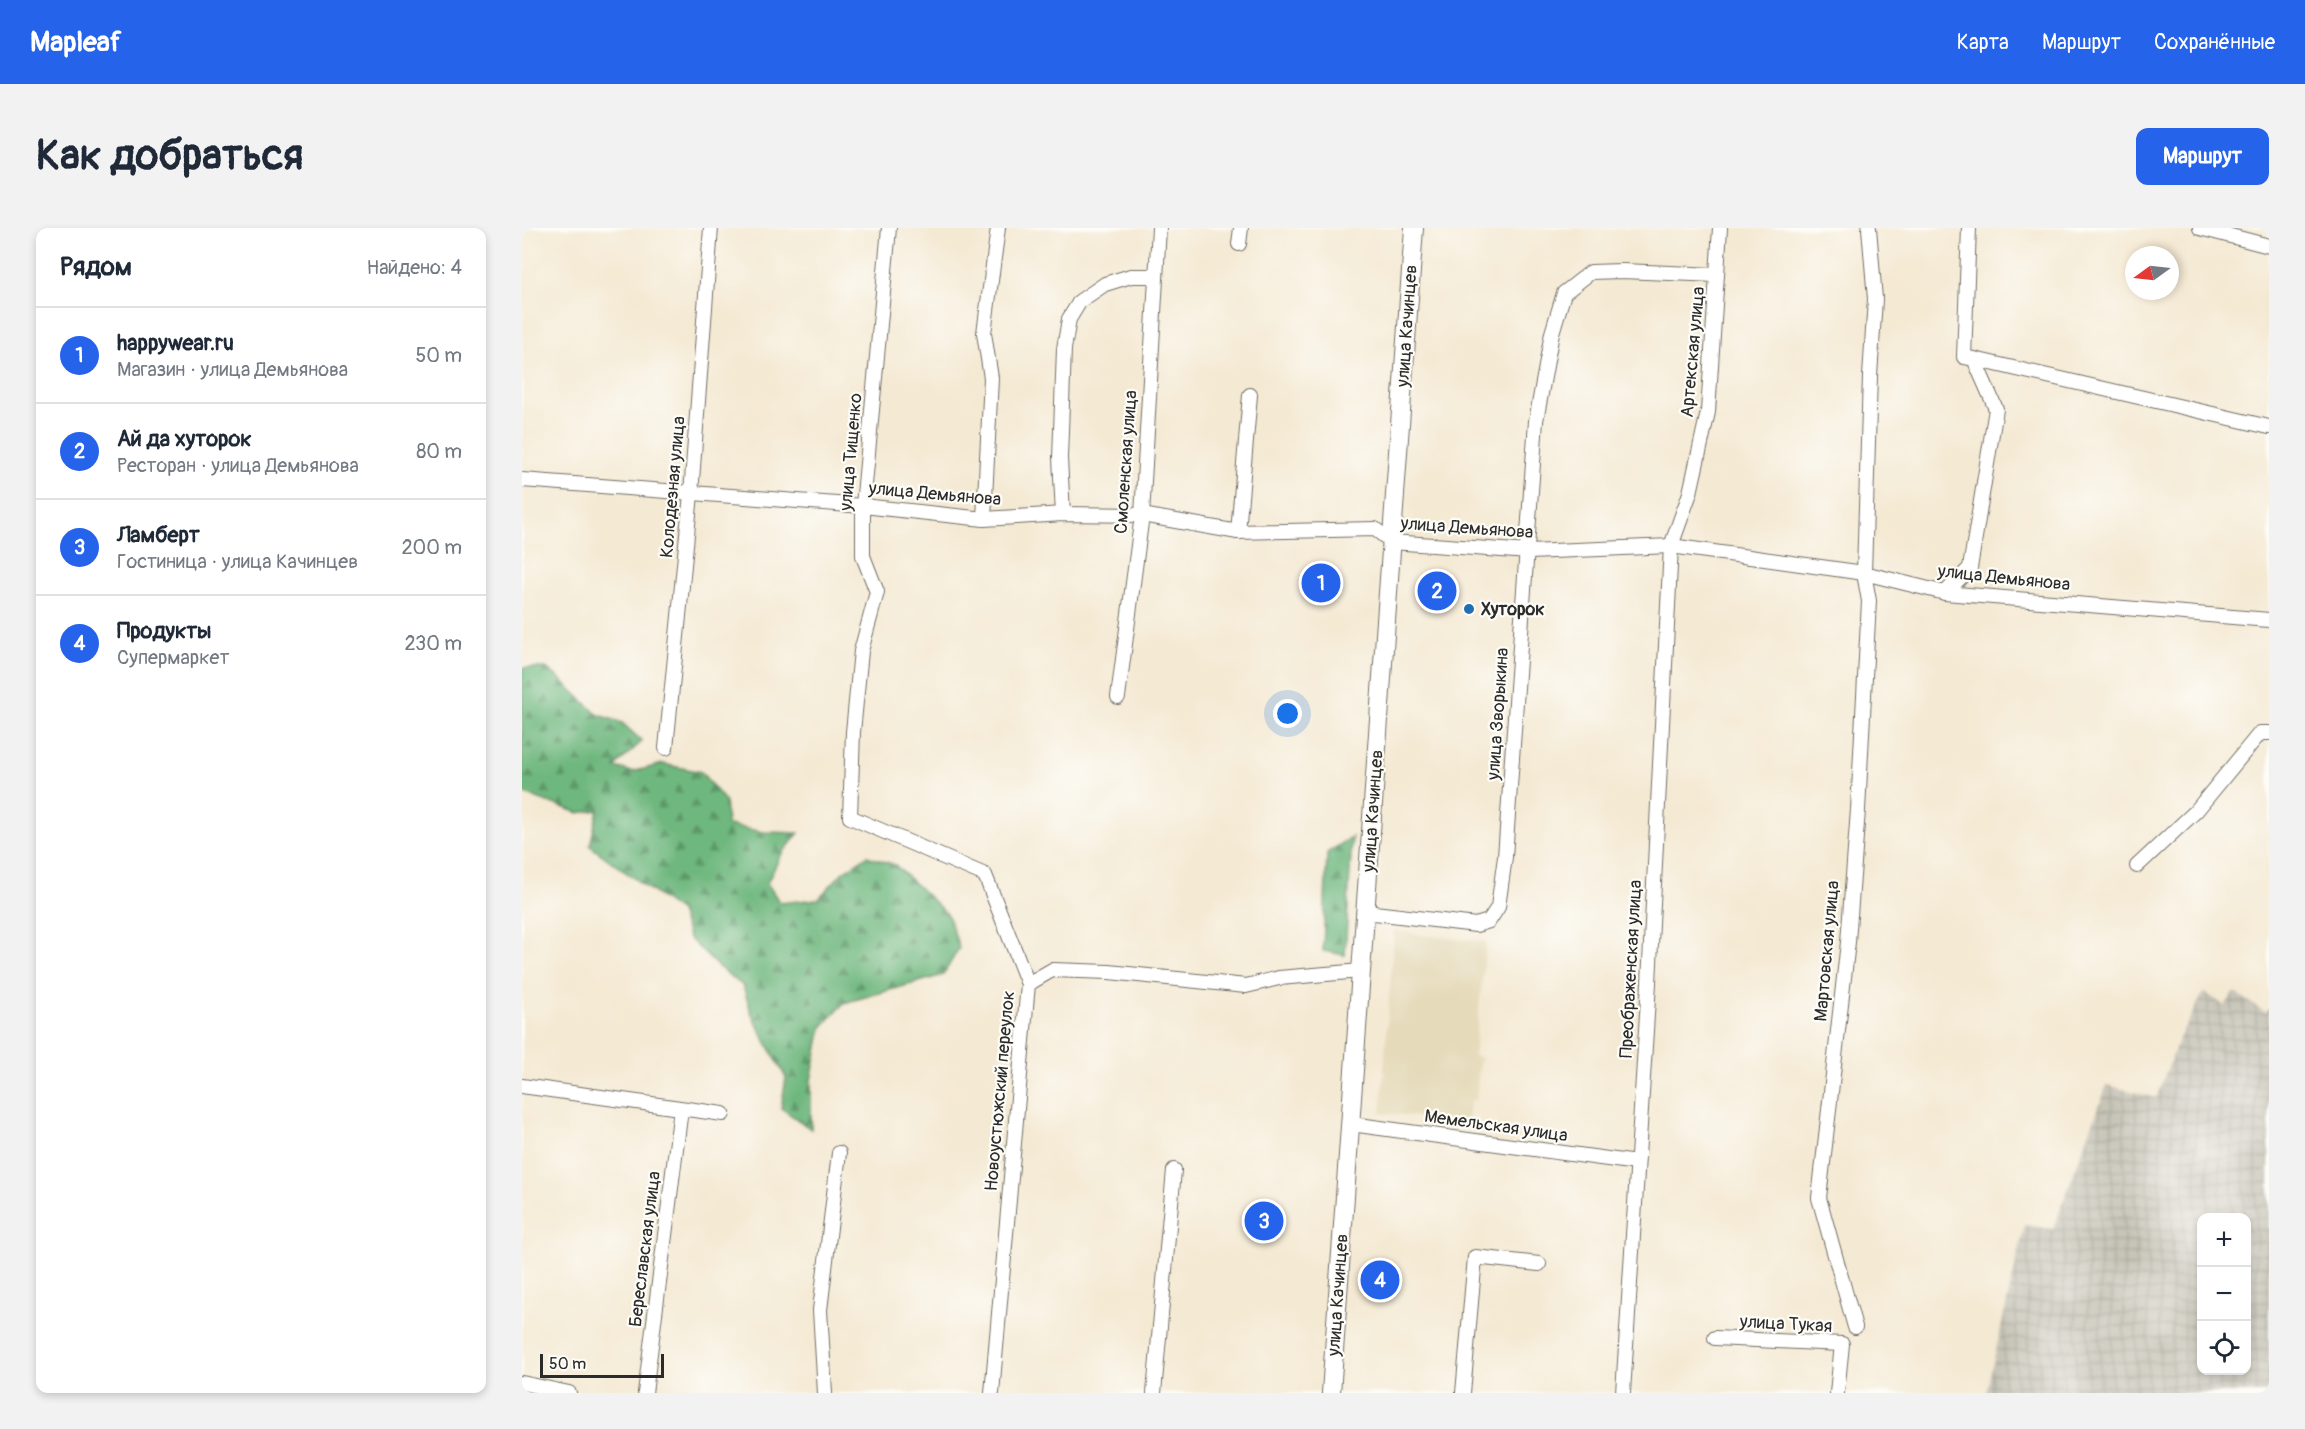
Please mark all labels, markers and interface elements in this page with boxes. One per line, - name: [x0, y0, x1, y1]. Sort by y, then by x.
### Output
- text: Mapleaf: [30, 25, 121, 60]
- text: Карта: [1957, 29, 2009, 56]
- text: Маршрут: [2042, 29, 2121, 56]
- text: Сохранённые: [2154, 29, 2275, 56]
- button: Маршрут: [2136, 128, 2269, 185]
- text: Как добраться: [36, 130, 303, 182]
- north arrow: [2125, 246, 2179, 300]
- text: Рядом: [60, 251, 132, 283]
- text: Найдено: 4: [367, 255, 462, 280]
- street label: улица Качинцев: [1391, 264, 1423, 389]
- street label: Артекская улица: [1676, 286, 1710, 418]
- text: happywear.ru: [117, 329, 234, 357]
- text: 1: [76, 343, 83, 368]
- text: 50 m: [415, 343, 462, 368]
- text: Магазин · улица Демьянова: [117, 357, 348, 382]
- street label: Смоленская улица: [1110, 389, 1142, 535]
- street label: улица Тищенко: [834, 392, 868, 513]
- street label: Колодезная улица: [655, 415, 691, 559]
- text: Ай да хуторок: [117, 425, 252, 453]
- text: 2: [74, 439, 85, 464]
- text: 80 m: [416, 439, 462, 464]
- text: Ресторан · улица Демьянова: [117, 453, 359, 478]
- street label: улица Демьянова: [867, 477, 1002, 511]
- street label: улица Демьянова: [1399, 512, 1534, 544]
- text: Ламберт: [117, 521, 200, 549]
- text: 3: [74, 535, 85, 560]
- text: 200 m: [401, 535, 462, 560]
- text: Гостиница · улица Качинцев: [117, 549, 358, 574]
- pin: 1: [1302, 560, 1340, 606]
- street label: улица Демьянова: [1936, 560, 2071, 596]
- pin: 2: [1418, 568, 1456, 614]
- place label: Хуторок: [1481, 598, 1545, 621]
- marker: Хуторок: [1462, 602, 1476, 616]
- text: Продукты: [117, 617, 212, 645]
- text: 4: [74, 631, 85, 656]
- text: 230 m: [405, 631, 462, 656]
- text: Супермаркет: [117, 645, 229, 670]
- street label: улица Зворыкина: [1482, 647, 1514, 782]
- your location: [1273, 699, 1302, 728]
- street label: улица Качинцев: [1357, 749, 1389, 874]
- street label: Преображенская улица: [1615, 879, 1647, 1059]
- street label: Мартовская улица: [1809, 880, 1845, 1022]
- street label: Новоустюжский переулок: [980, 990, 1020, 1192]
- street label: Мемельская улица: [1423, 1105, 1569, 1147]
- street label: Береславская улица: [624, 1170, 666, 1328]
- pin: 3: [1244, 1198, 1284, 1244]
- map controls: [2197, 1213, 2251, 1375]
- button: +: [2197, 1213, 2251, 1267]
- street label: улица Качинцев: [1322, 1233, 1354, 1358]
- pin: 4: [1360, 1258, 1400, 1302]
- button: −: [2197, 1267, 2251, 1321]
- street label: улица Тукая: [1738, 1310, 1833, 1338]
- button: locate: [2197, 1321, 2251, 1375]
- scale bar: [540, 1351, 664, 1378]
- text: 50 m: [549, 1354, 586, 1374]

